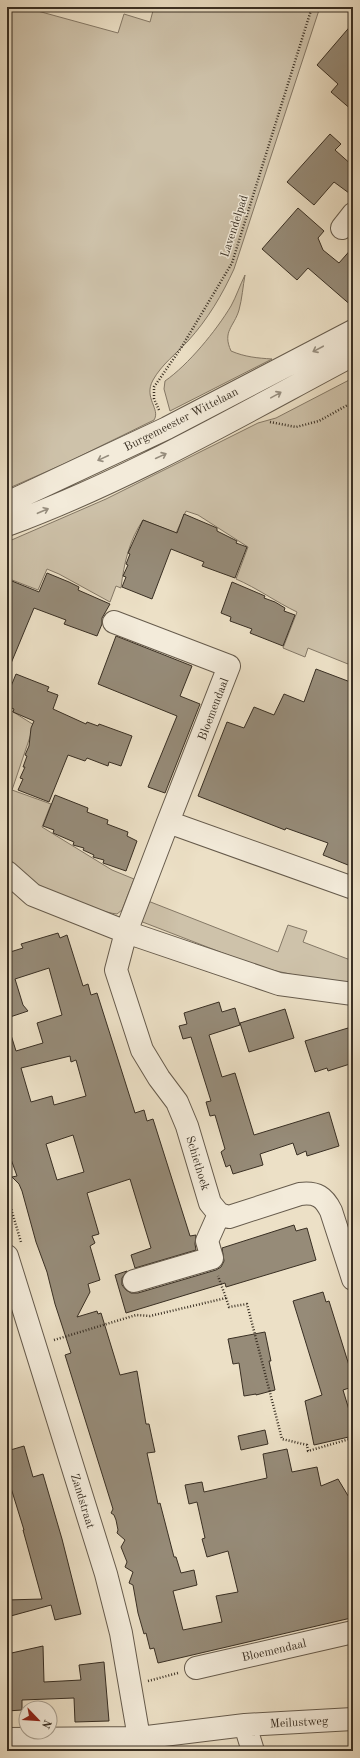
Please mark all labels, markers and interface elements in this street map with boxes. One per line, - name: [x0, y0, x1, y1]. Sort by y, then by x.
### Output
- street label: Lavendelpad: [219, 194, 251, 259]
- one-way arrow: [313, 346, 325, 353]
- street label: Burgemeester Wittelaan: [122, 386, 241, 454]
- one-way arrow: [270, 391, 282, 398]
- one-way arrow: [155, 452, 167, 459]
- one-way arrow: [97, 455, 109, 462]
- one-way arrow: [37, 507, 49, 515]
- street label: Bloemendaal: [197, 676, 231, 742]
- street label: Schiethoek: [183, 1135, 211, 1192]
- street label: Zandstraat: [68, 1472, 96, 1530]
- street label: Bloemendaal: [241, 1638, 308, 1664]
- north arrow: [18, 1700, 58, 1740]
- street label: Meilustweg: [269, 1715, 329, 1731]
- text: N: [39, 1717, 52, 1730]

